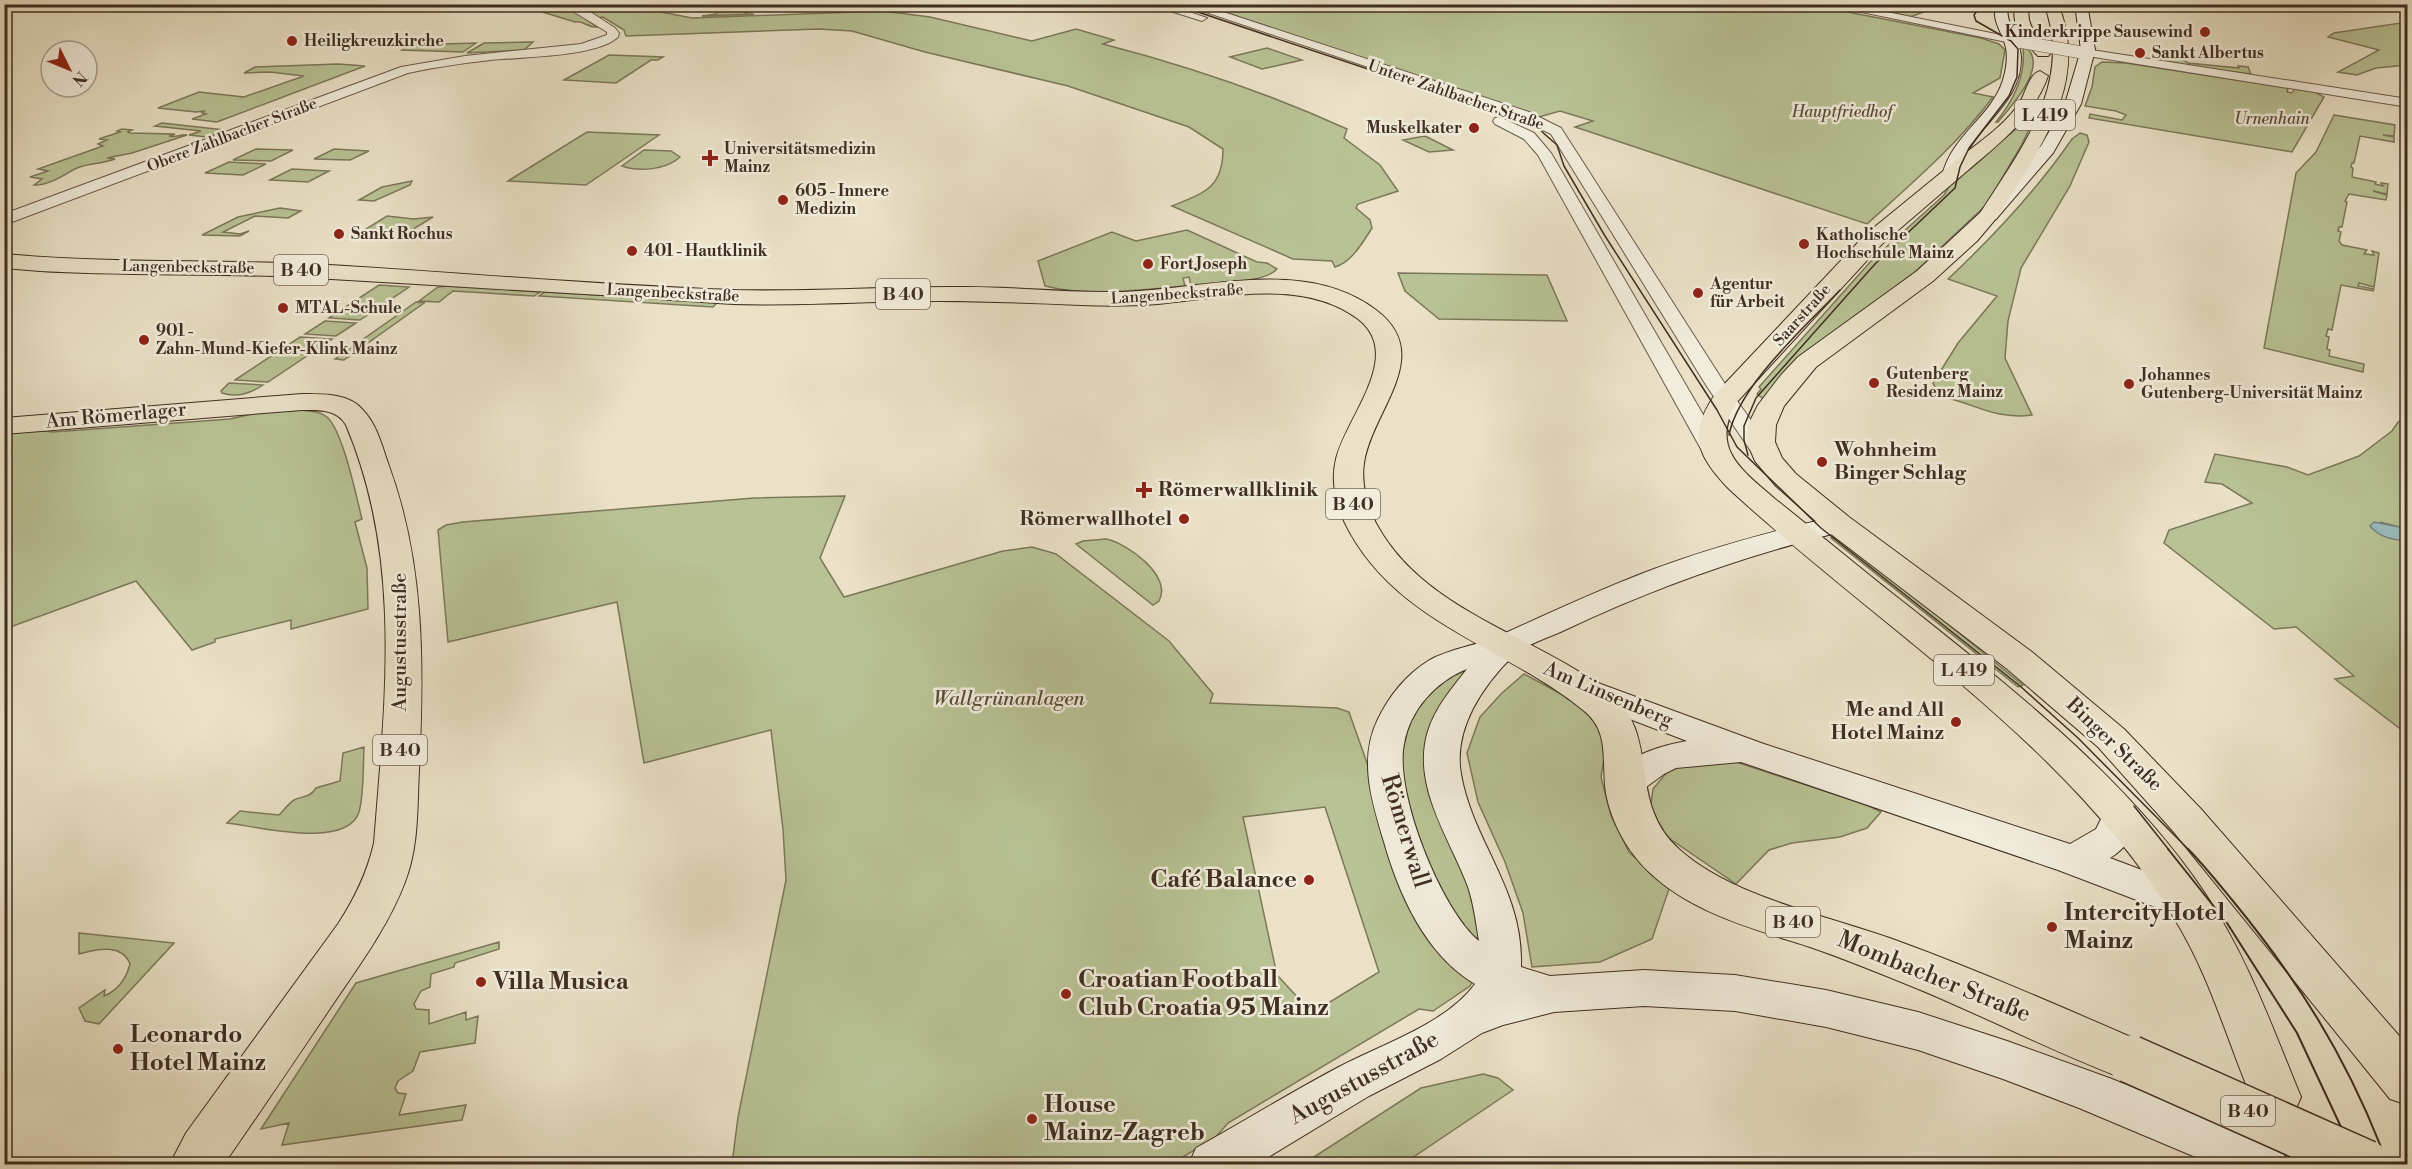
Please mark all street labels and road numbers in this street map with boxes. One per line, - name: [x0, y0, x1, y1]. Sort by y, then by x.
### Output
- street label: Untere Zahlbacher Straße: [1365, 55, 1547, 135]
- street label: Obere Zahlbacher Straße: [144, 93, 320, 177]
- road number: L 419: [2015, 100, 2075, 130]
- road number: B 40: [274, 255, 328, 285]
- street label: Langenbeckstraße: [121, 256, 255, 278]
- road number: B 40: [876, 279, 930, 309]
- street label: Langenbeckstraße: [1110, 279, 1244, 309]
- street label: Langenbeckstraße: [606, 280, 740, 306]
- street label: Saarstraße: [1769, 280, 1835, 350]
- street label: Am Römerlager: [44, 397, 188, 435]
- road number: B 40: [1326, 489, 1380, 519]
- street label: Augustusstraße: [388, 573, 413, 712]
- road number: L 419: [1934, 655, 1994, 685]
- street label: Am Linsenberg: [1539, 656, 1677, 734]
- street label: Binger Straße: [2060, 692, 2167, 797]
- road number: B 40: [373, 735, 427, 765]
- street label: Römerwall: [1373, 770, 1437, 892]
- road number: B 40: [1766, 907, 1820, 937]
- street label: Mombacher Straße: [1833, 925, 2035, 1029]
- street label: Augustusstraße: [1283, 1024, 1444, 1132]
- road number: B 40: [2221, 1096, 2275, 1126]

